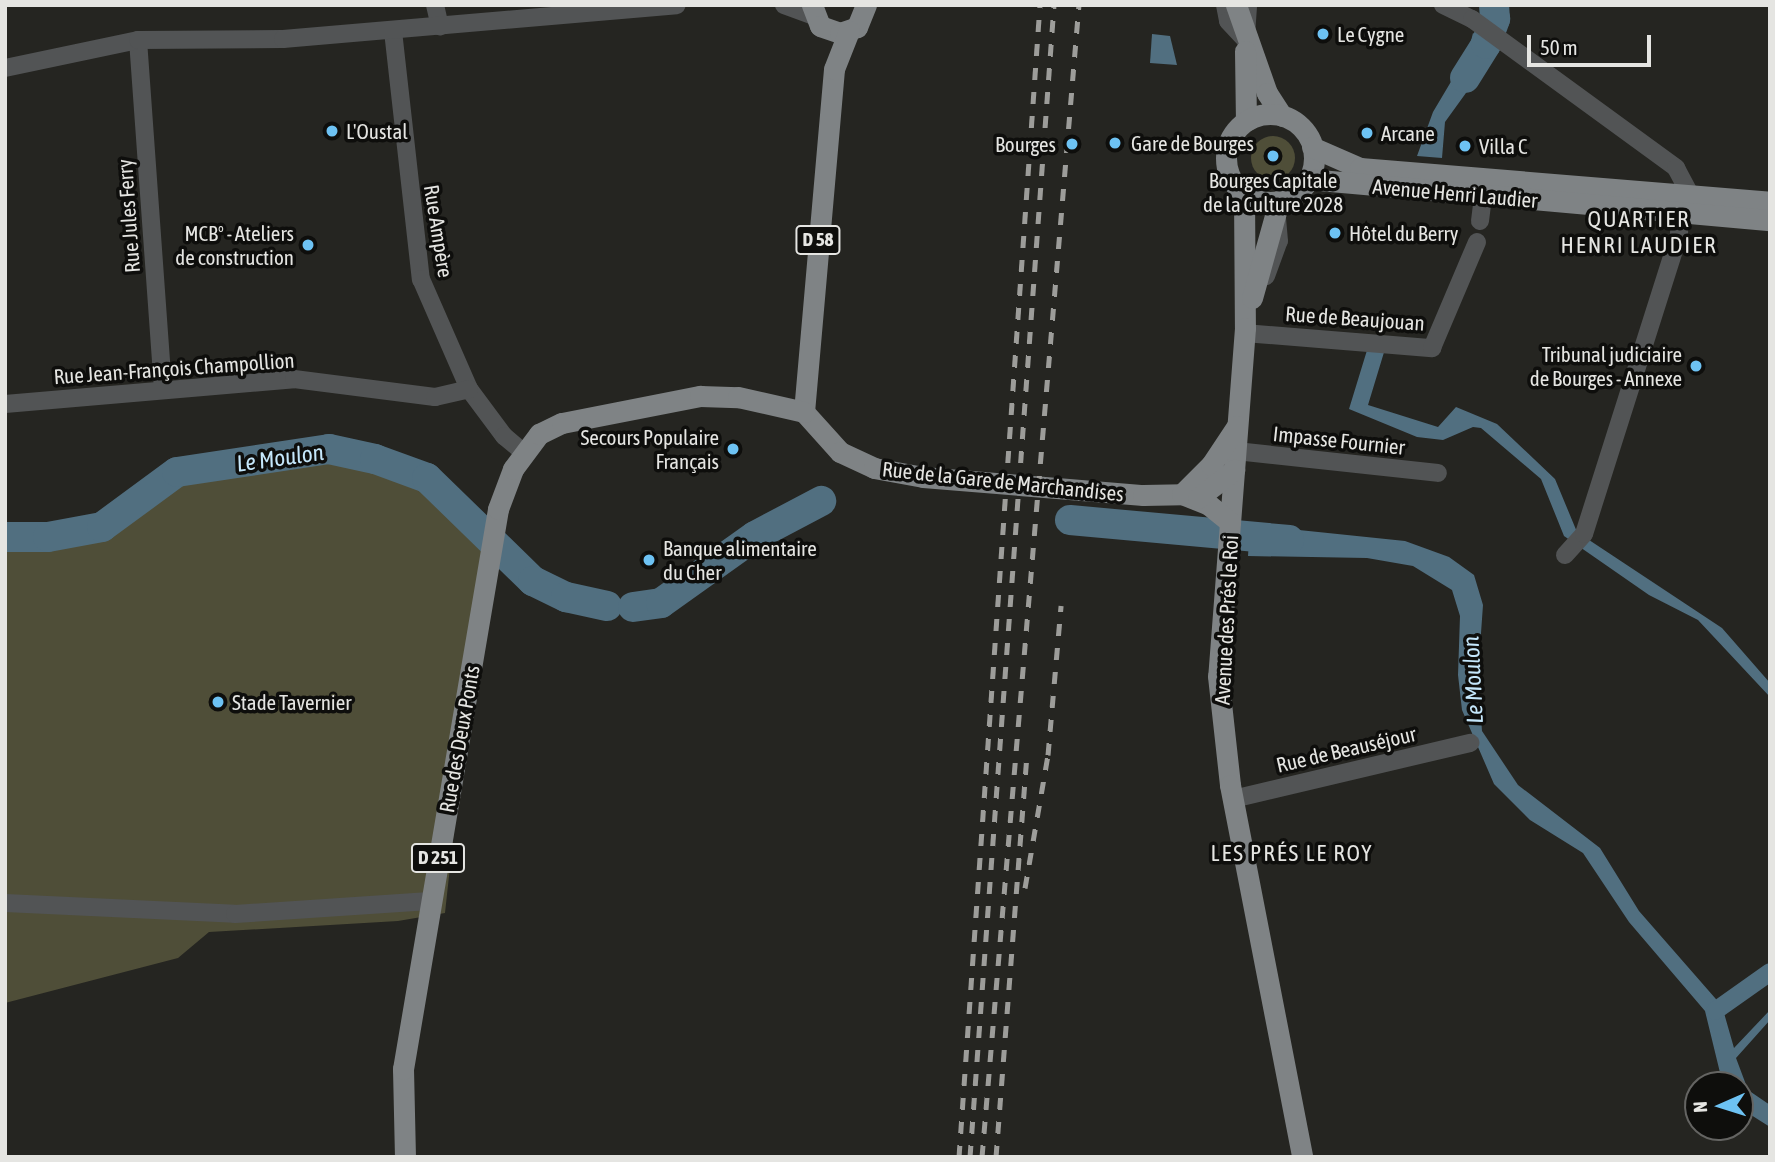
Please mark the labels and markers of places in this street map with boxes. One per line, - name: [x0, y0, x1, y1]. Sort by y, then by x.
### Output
- place label: Le Cygne: [1337, 21, 1404, 47]
- marker: Le Cygne: [1315, 26, 1331, 42]
- place label: L'Oustal: [346, 118, 408, 144]
- place label: Arcane: [1381, 120, 1435, 146]
- marker: L'Oustal: [324, 123, 340, 139]
- marker: Arcane: [1359, 125, 1375, 141]
- place label: Gare de Bourges: [1131, 130, 1254, 156]
- place label: Bourges: [995, 131, 1056, 157]
- marker: Gare de Bourges: [1105, 133, 1125, 153]
- place label: Villa C: [1479, 133, 1527, 159]
- marker: Bourges: [1062, 134, 1082, 154]
- marker: Villa C: [1457, 138, 1473, 154]
- marker: Bourges Capitale de la Culture 2028: [1265, 148, 1281, 164]
- place label: Bourges Capitale de la Culture 2028: [1203, 167, 1343, 217]
- place label: MCB° - Ateliers de construction: [175, 220, 294, 270]
- place label: Hôtel du Berry: [1349, 220, 1458, 246]
- marker: Hôtel du Berry: [1327, 225, 1343, 241]
- marker: MCB° - Ateliers de construction: [300, 237, 316, 253]
- place label: Tribunal judiciaire de Bourges - Annexe: [1530, 341, 1682, 391]
- marker: Tribunal judiciaire de Bourges - Annexe: [1688, 358, 1704, 374]
- place label: Secours Populaire Français: [581, 424, 719, 474]
- marker: Secours Populaire Français: [725, 441, 741, 457]
- place label: Banque alimentaire du Cher: [663, 535, 817, 585]
- marker: Banque alimentaire du Cher: [641, 552, 657, 568]
- place label: Stade Tavernier: [232, 689, 351, 715]
- marker: Stade Tavernier: [210, 694, 226, 710]

